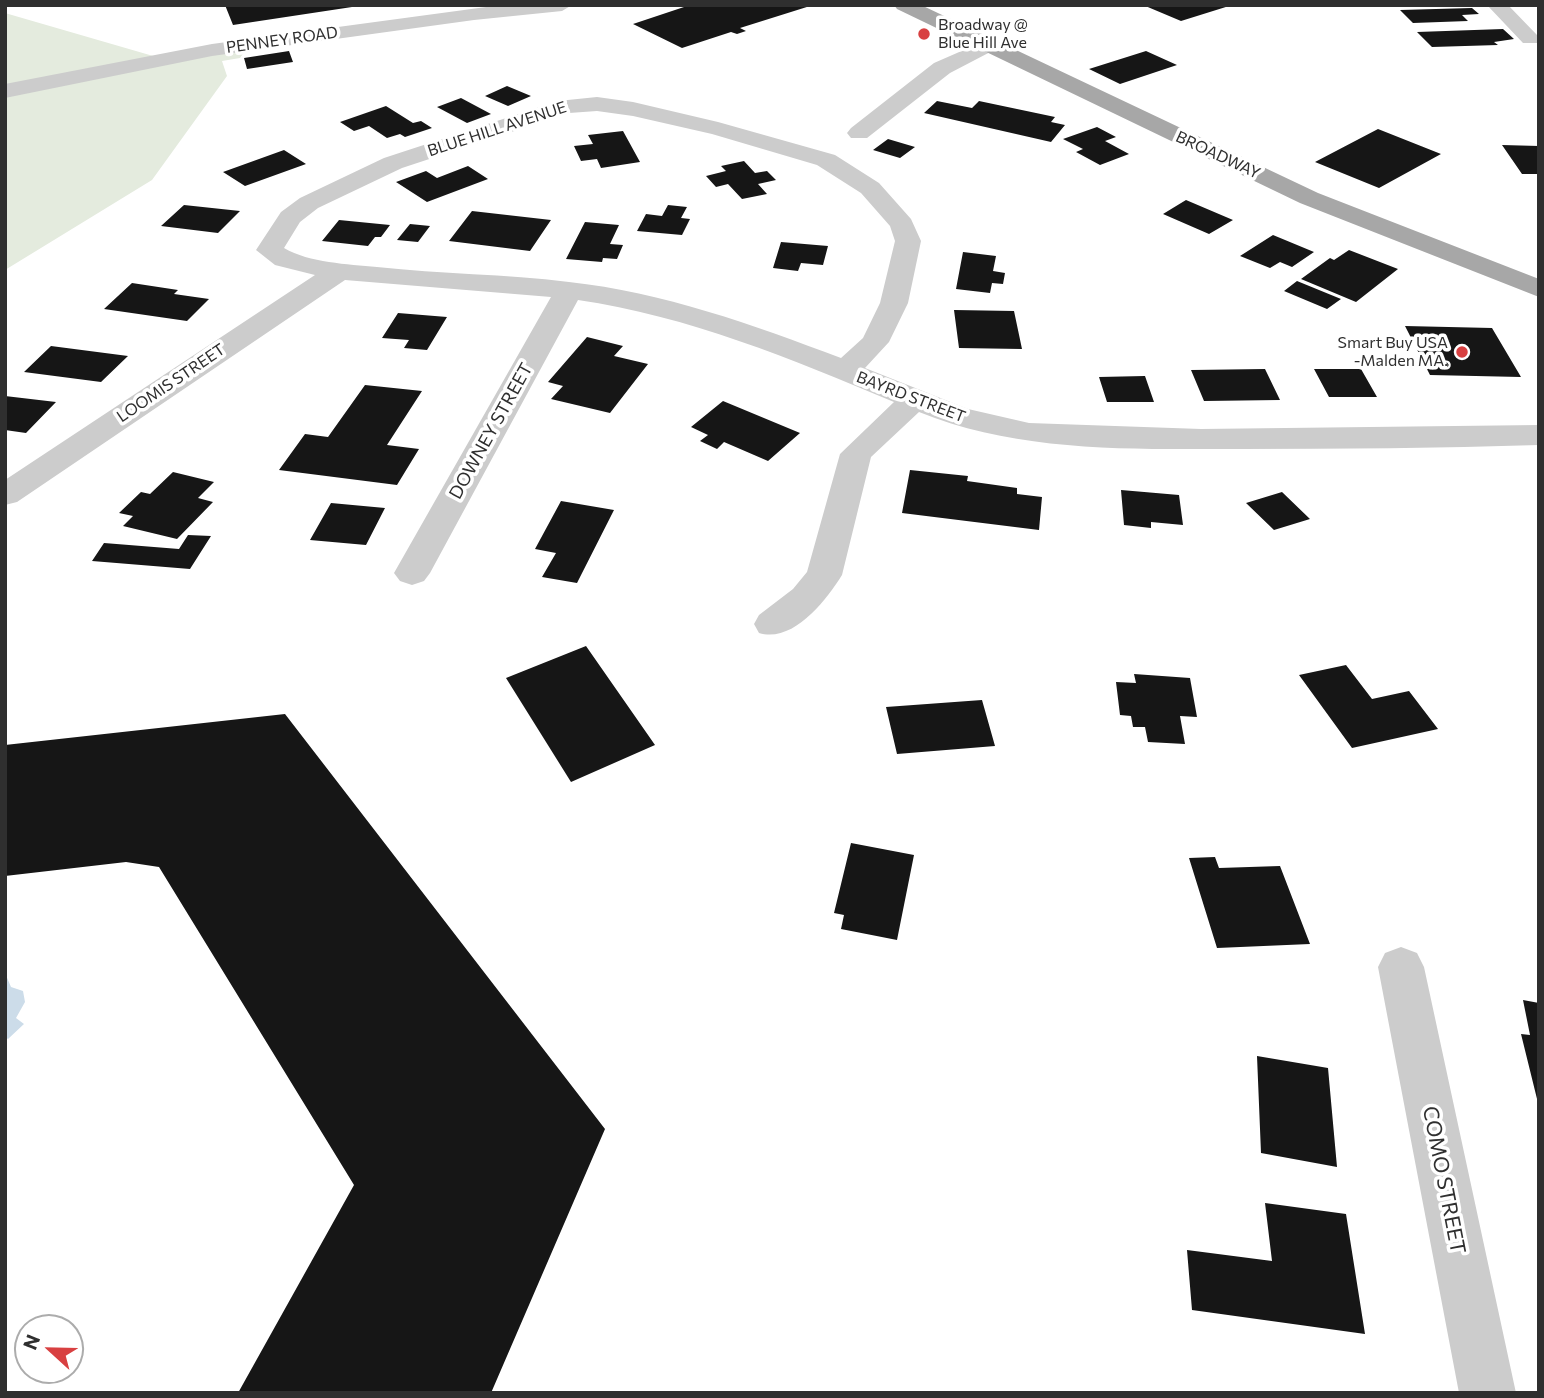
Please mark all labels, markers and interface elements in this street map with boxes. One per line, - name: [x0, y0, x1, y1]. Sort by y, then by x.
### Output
- place label: Broadway @ Blue Hill Ave: [938, 15, 1028, 53]
- street label: PENNEY ROAD: [225, 23, 339, 57]
- marker: Broadway @ Blue Hill Ave: [916, 26, 932, 42]
- street label: BLUE HILL AVENUE: [425, 97, 569, 161]
- street label: BROADWAY: [1173, 127, 1263, 183]
- place label: Smart Buy USA -Malden MA.: [1338, 333, 1448, 371]
- street label: LOOMIS STREET: [113, 340, 229, 426]
- marker: Smart Buy USA -Malden MA.: [1454, 344, 1470, 360]
- street label: DOWNEY STREET: [445, 359, 537, 503]
- street label: BAYRD STREET: [854, 367, 968, 427]
- street label: COMO STREET: [1417, 1104, 1471, 1256]
- north arrow: [14, 1314, 84, 1384]
- text: N: [18, 1331, 44, 1353]

